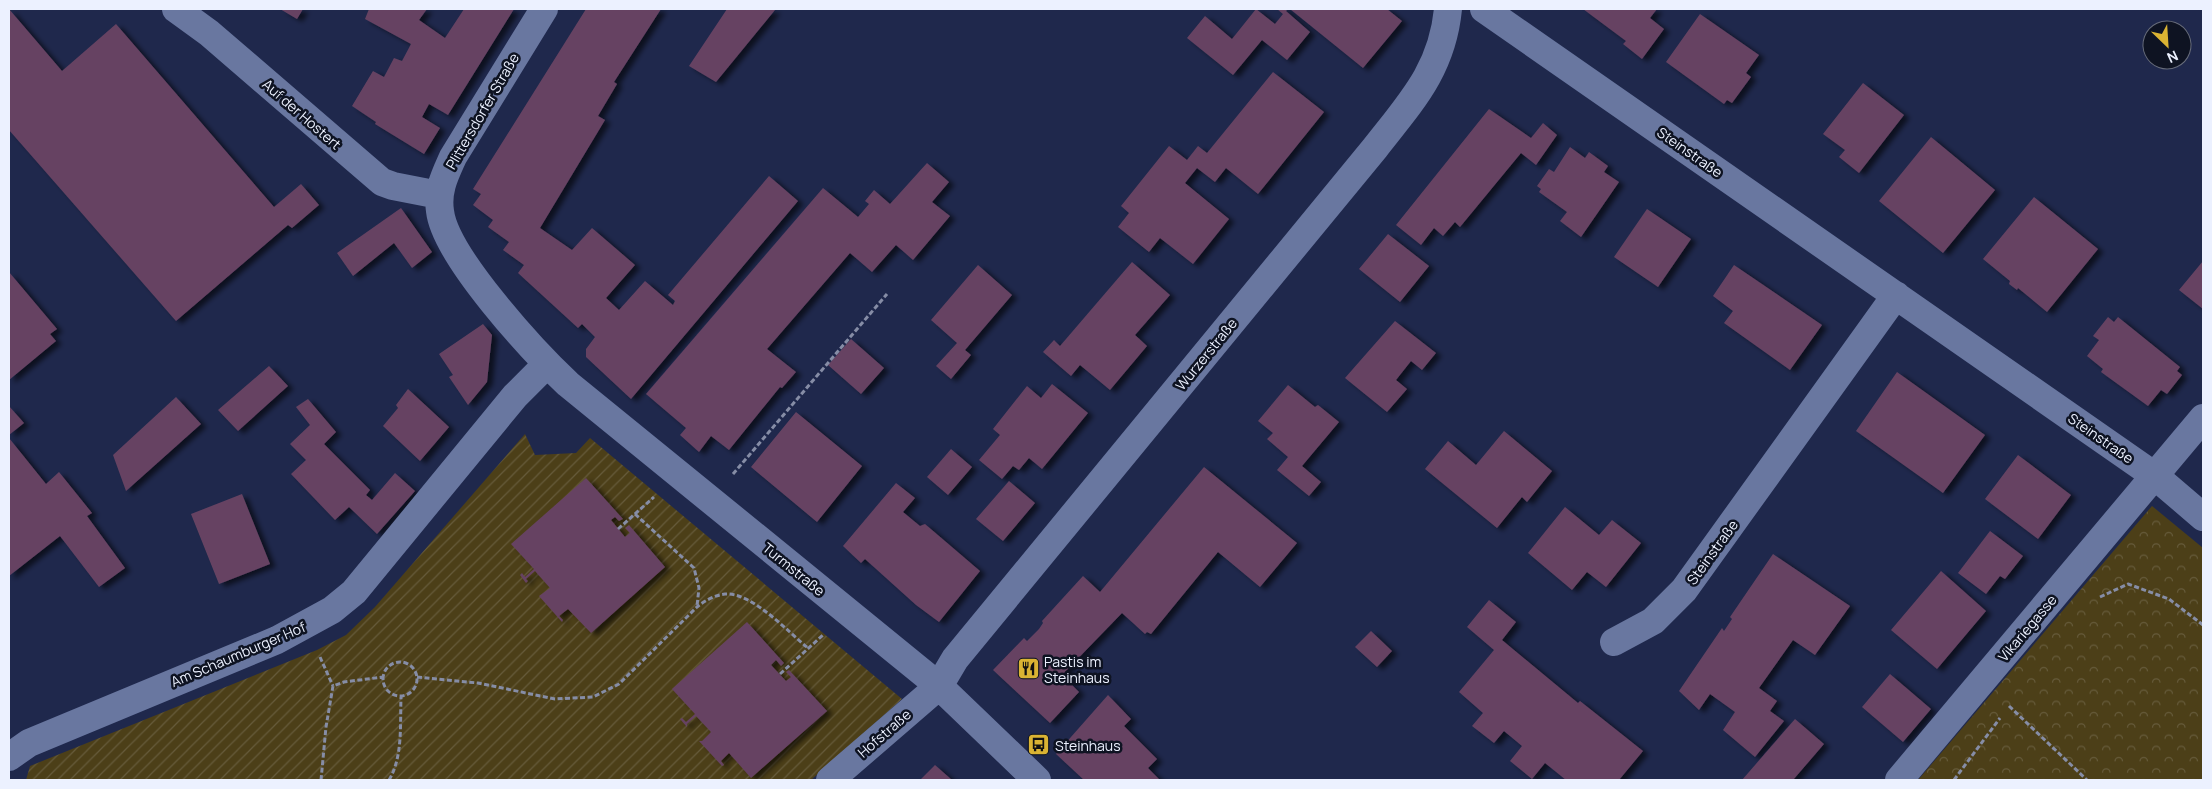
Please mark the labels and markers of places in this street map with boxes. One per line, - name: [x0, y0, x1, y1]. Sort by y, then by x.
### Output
- place label: Pastis im Steinhaus: [1044, 652, 1110, 687]
- restaurant icon: Pastis im Steinhaus: [1016, 657, 1040, 681]
- bus stop icon: Steinhaus: [1027, 733, 1051, 757]
- place label: Steinhaus: [1055, 736, 1121, 755]

